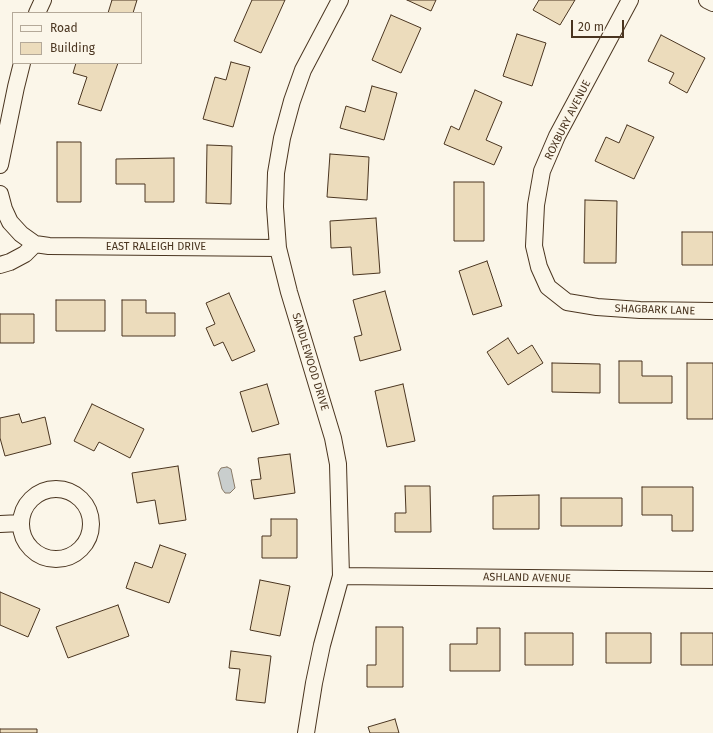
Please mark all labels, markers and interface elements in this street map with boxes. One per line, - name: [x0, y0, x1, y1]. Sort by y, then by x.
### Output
- legend: [12, 12, 142, 64]
- scale bar: [573, 12, 626, 38]
- text: 20 m: [578, 20, 604, 34]
- text: Road: [50, 21, 78, 35]
- text: Building: [50, 41, 95, 55]
- street label: ROXBURY AVENUE: [542, 78, 594, 162]
- street label: EAST RALEIGH DRIVE: [106, 240, 206, 254]
- street label: SHAGBARK LANE: [614, 302, 696, 318]
- street label: SANDLEWOOD DRIVE: [289, 312, 331, 412]
- street label: ASHLAND AVENUE: [483, 571, 571, 585]

